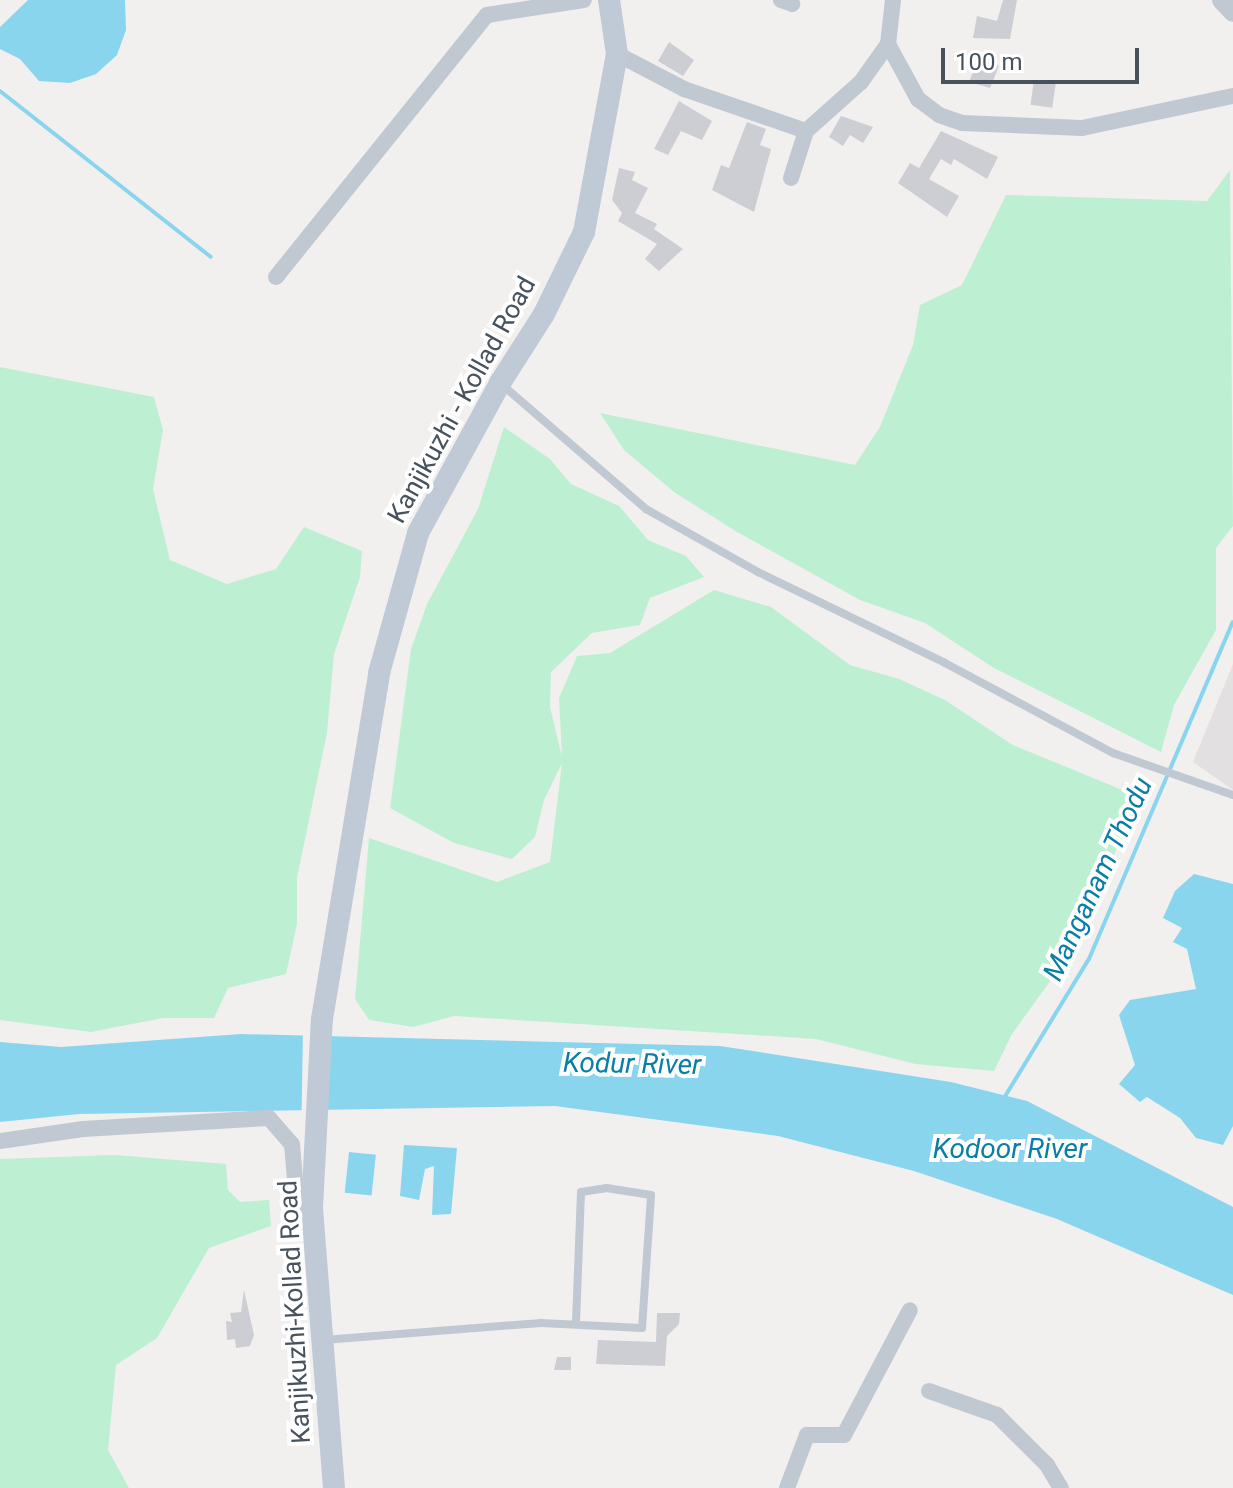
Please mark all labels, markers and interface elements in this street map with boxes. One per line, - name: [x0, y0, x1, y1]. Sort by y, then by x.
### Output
- scale bar: [945, 32, 1143, 82]
- text: 100 m: [955, 48, 1022, 76]
- street label: Kanjikuzhi - Kollad Road: [381, 271, 543, 529]
- water label: Manganam Thodu: [1036, 772, 1160, 986]
- water label: Kodur River: [563, 1046, 701, 1082]
- water label: Kodoor River: [933, 1132, 1087, 1166]
- street label: Kanjikuzhi-Kollad Road: [273, 1179, 317, 1445]

